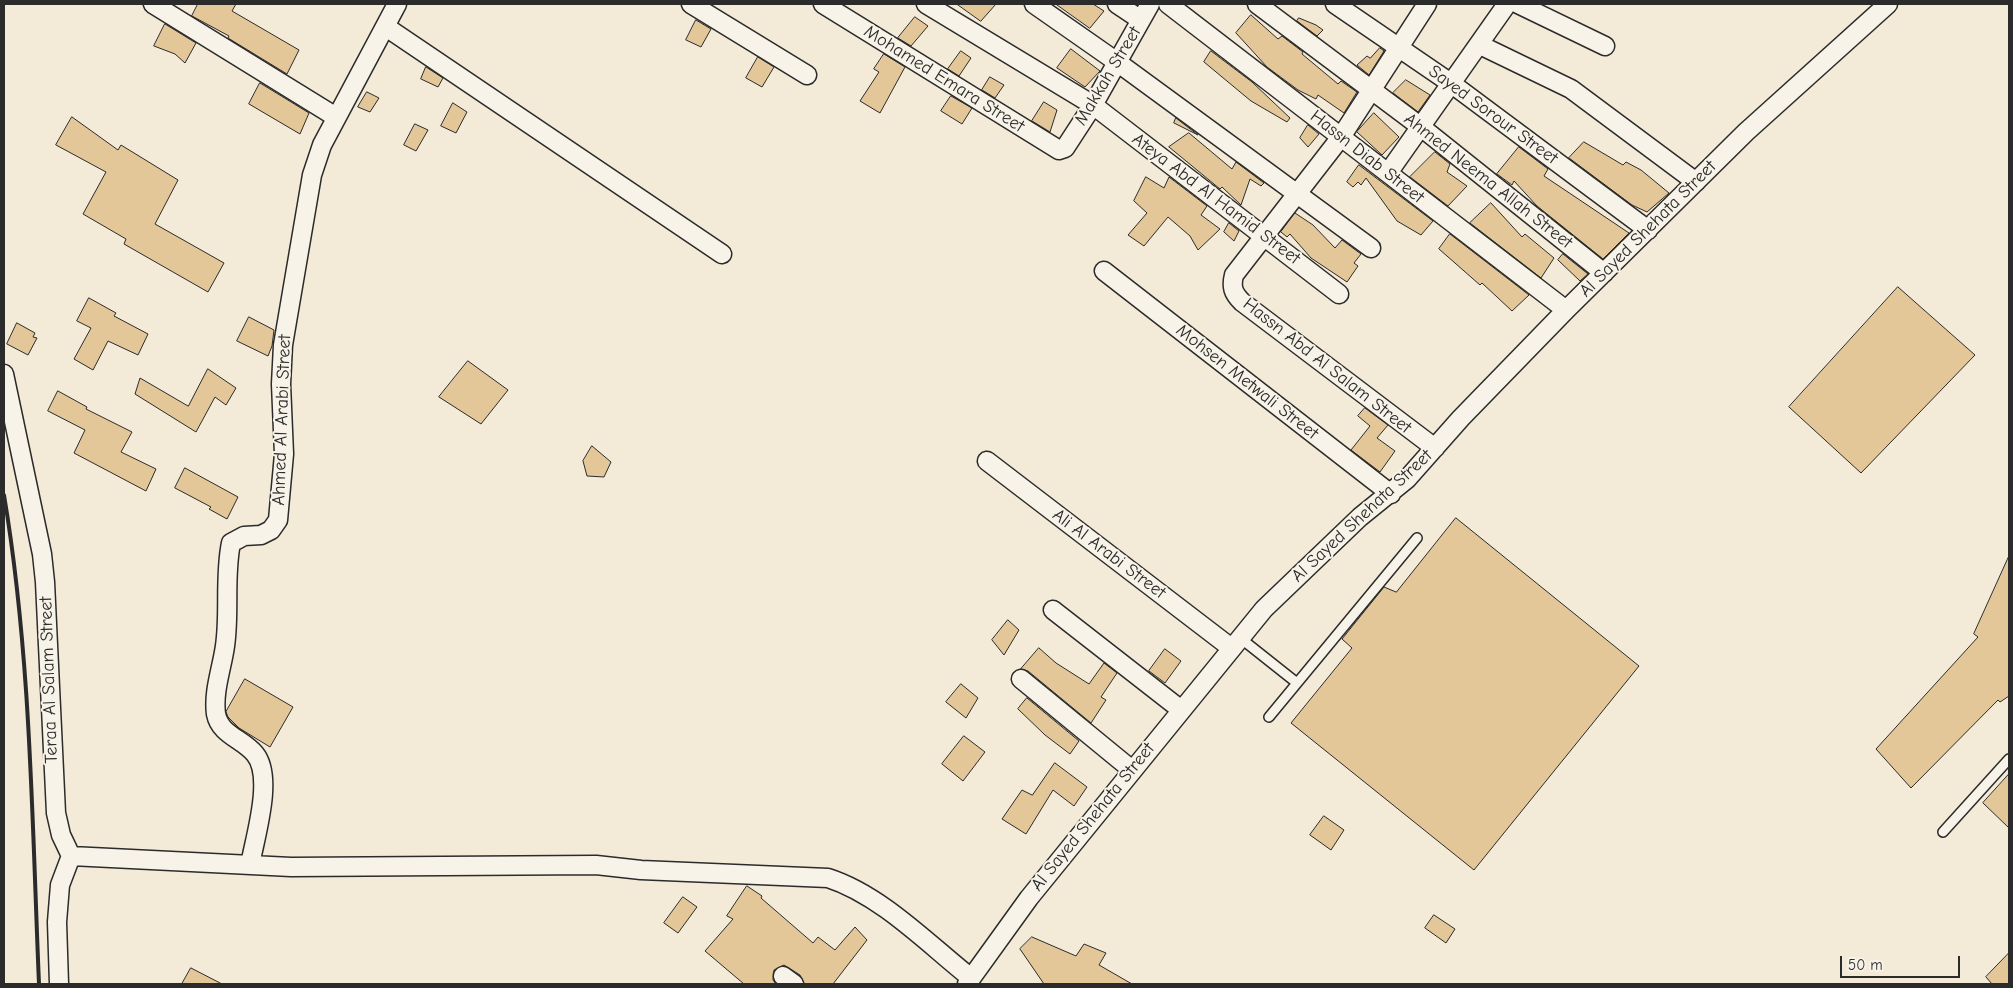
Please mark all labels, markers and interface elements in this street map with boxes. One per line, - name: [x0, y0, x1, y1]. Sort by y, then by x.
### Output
- street label: Mohamed Emara Street: [860, 21, 1028, 137]
- street label: Makkah Street: [1070, 23, 1146, 129]
- street label: Sayed Sorour Street: [1424, 61, 1562, 169]
- street label: Hassn Diab Street: [1306, 106, 1428, 208]
- street label: Ahmed Neema Allah Street: [1399, 108, 1577, 254]
- street label: Ateya Abd Al Hamid Street: [1128, 129, 1304, 269]
- street label: Al Sayed Shehata Street: [1575, 156, 1721, 302]
- street label: Hassn Abd Al Salam Street: [1239, 294, 1415, 438]
- street label: Mohsen Metwali Street: [1171, 320, 1323, 444]
- street label: Ahmed Al Arabi Street: [268, 334, 296, 506]
- street label: Al Sayed Shehata Street: [1287, 445, 1437, 587]
- street label: Ali Al Arabi Street: [1048, 504, 1170, 604]
- street label: Teraa Al Salam Street: [35, 596, 63, 764]
- street label: Al Sayed Shehata Street: [1027, 739, 1159, 895]
- scale bar: [1843, 946, 1963, 978]
- text: 50 m: [1848, 956, 1883, 974]

